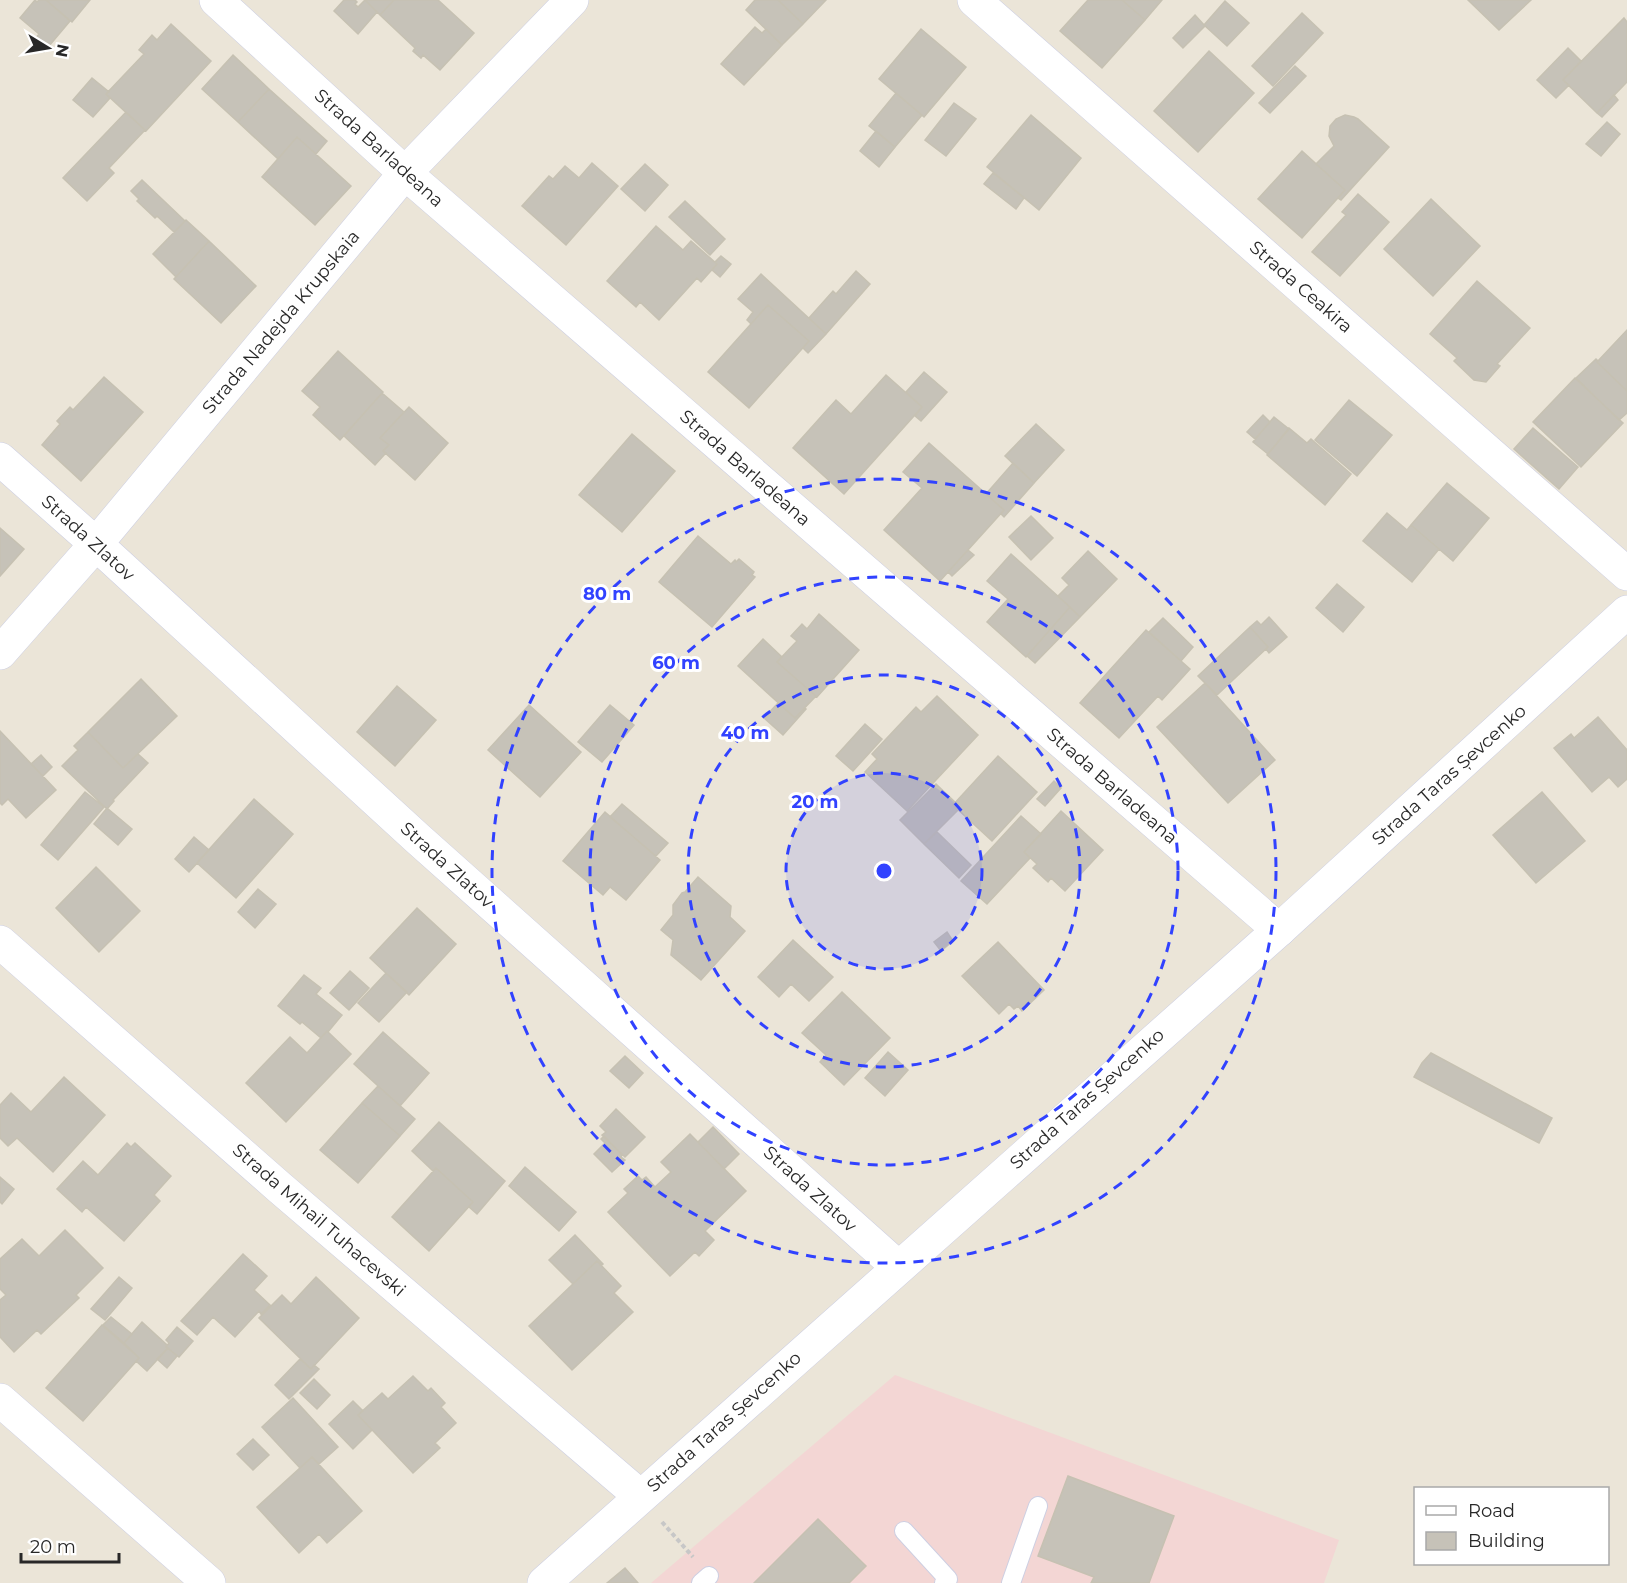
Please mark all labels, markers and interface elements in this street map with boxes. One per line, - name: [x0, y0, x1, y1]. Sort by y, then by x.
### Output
- north arrow: [18, 18, 78, 78]
- text: N: [52, 43, 73, 59]
- street label: Strada Barladeana: [310, 84, 448, 212]
- street label: Strada Nadejda Krupskaia: [198, 226, 364, 418]
- street label: Strada Ceakira: [1245, 236, 1357, 338]
- street label: Strada Barladeana: [675, 405, 815, 531]
- street label: Strada Zlatov: [37, 490, 139, 586]
- text: 80 m: [583, 583, 631, 605]
- text: 60 m: [652, 652, 700, 674]
- street label: Strada Taras Șevcenko: [1367, 700, 1531, 851]
- text: 40 m: [721, 722, 769, 744]
- street label: Strada Barladeana: [1042, 723, 1182, 849]
- text: 20 m: [792, 791, 838, 813]
- street label: Strada Zlatov: [396, 817, 498, 913]
- centre of rings: [874, 861, 894, 881]
- street label: Strada Taras Șevcenko: [1005, 1024, 1169, 1175]
- street label: Strada Mihail Tuhacevski: [228, 1139, 410, 1301]
- street label: Strada Zlatov: [759, 1141, 861, 1237]
- street label: Strada Taras Șevcenko: [642, 1347, 806, 1498]
- legend: [1414, 1487, 1609, 1565]
- text: Road: [1468, 1500, 1515, 1522]
- scale bar: [21, 1526, 118, 1564]
- text: Building: [1468, 1530, 1545, 1552]
- text: 20 m: [30, 1536, 76, 1558]

